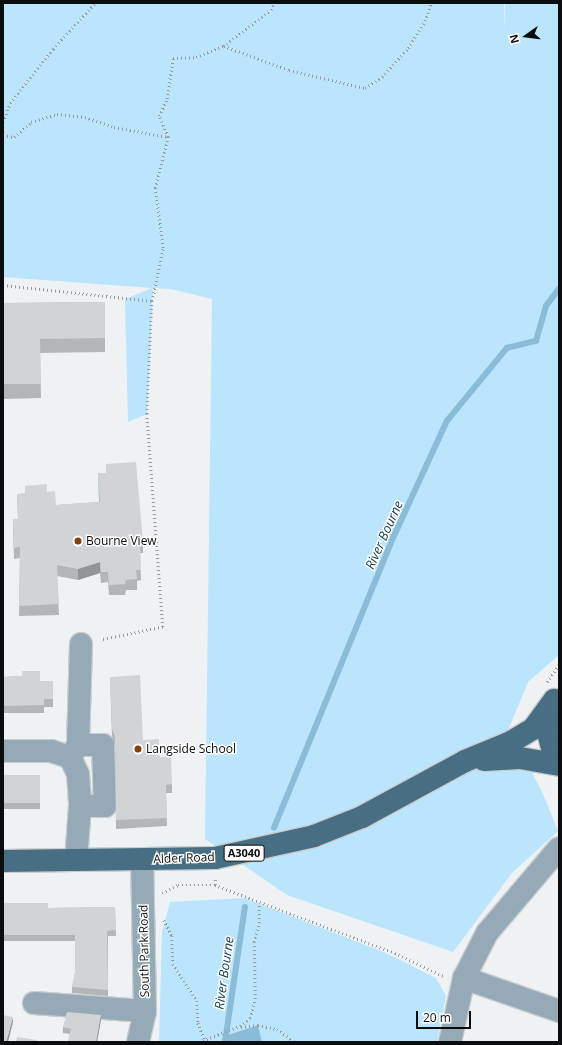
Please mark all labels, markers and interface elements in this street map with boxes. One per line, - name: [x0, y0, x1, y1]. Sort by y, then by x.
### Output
- north arrow: [506, 16, 546, 56]
- text: N: [506, 33, 522, 45]
- water label: River Bourne: [362, 498, 406, 572]
- place label: Bourne View: [86, 534, 157, 548]
- marker: Bourne View: [73, 536, 83, 546]
- place label: Langside School: [146, 742, 236, 756]
- marker: Langside School: [133, 744, 143, 754]
- road number: A3040: [223, 844, 265, 862]
- street label: Alder Road: [153, 850, 215, 866]
- street label: South Park Road: [136, 905, 152, 997]
- water label: River Bourne: [211, 936, 237, 1010]
- scale bar: [418, 1003, 473, 1029]
- text: 20 m: [423, 1009, 451, 1026]

